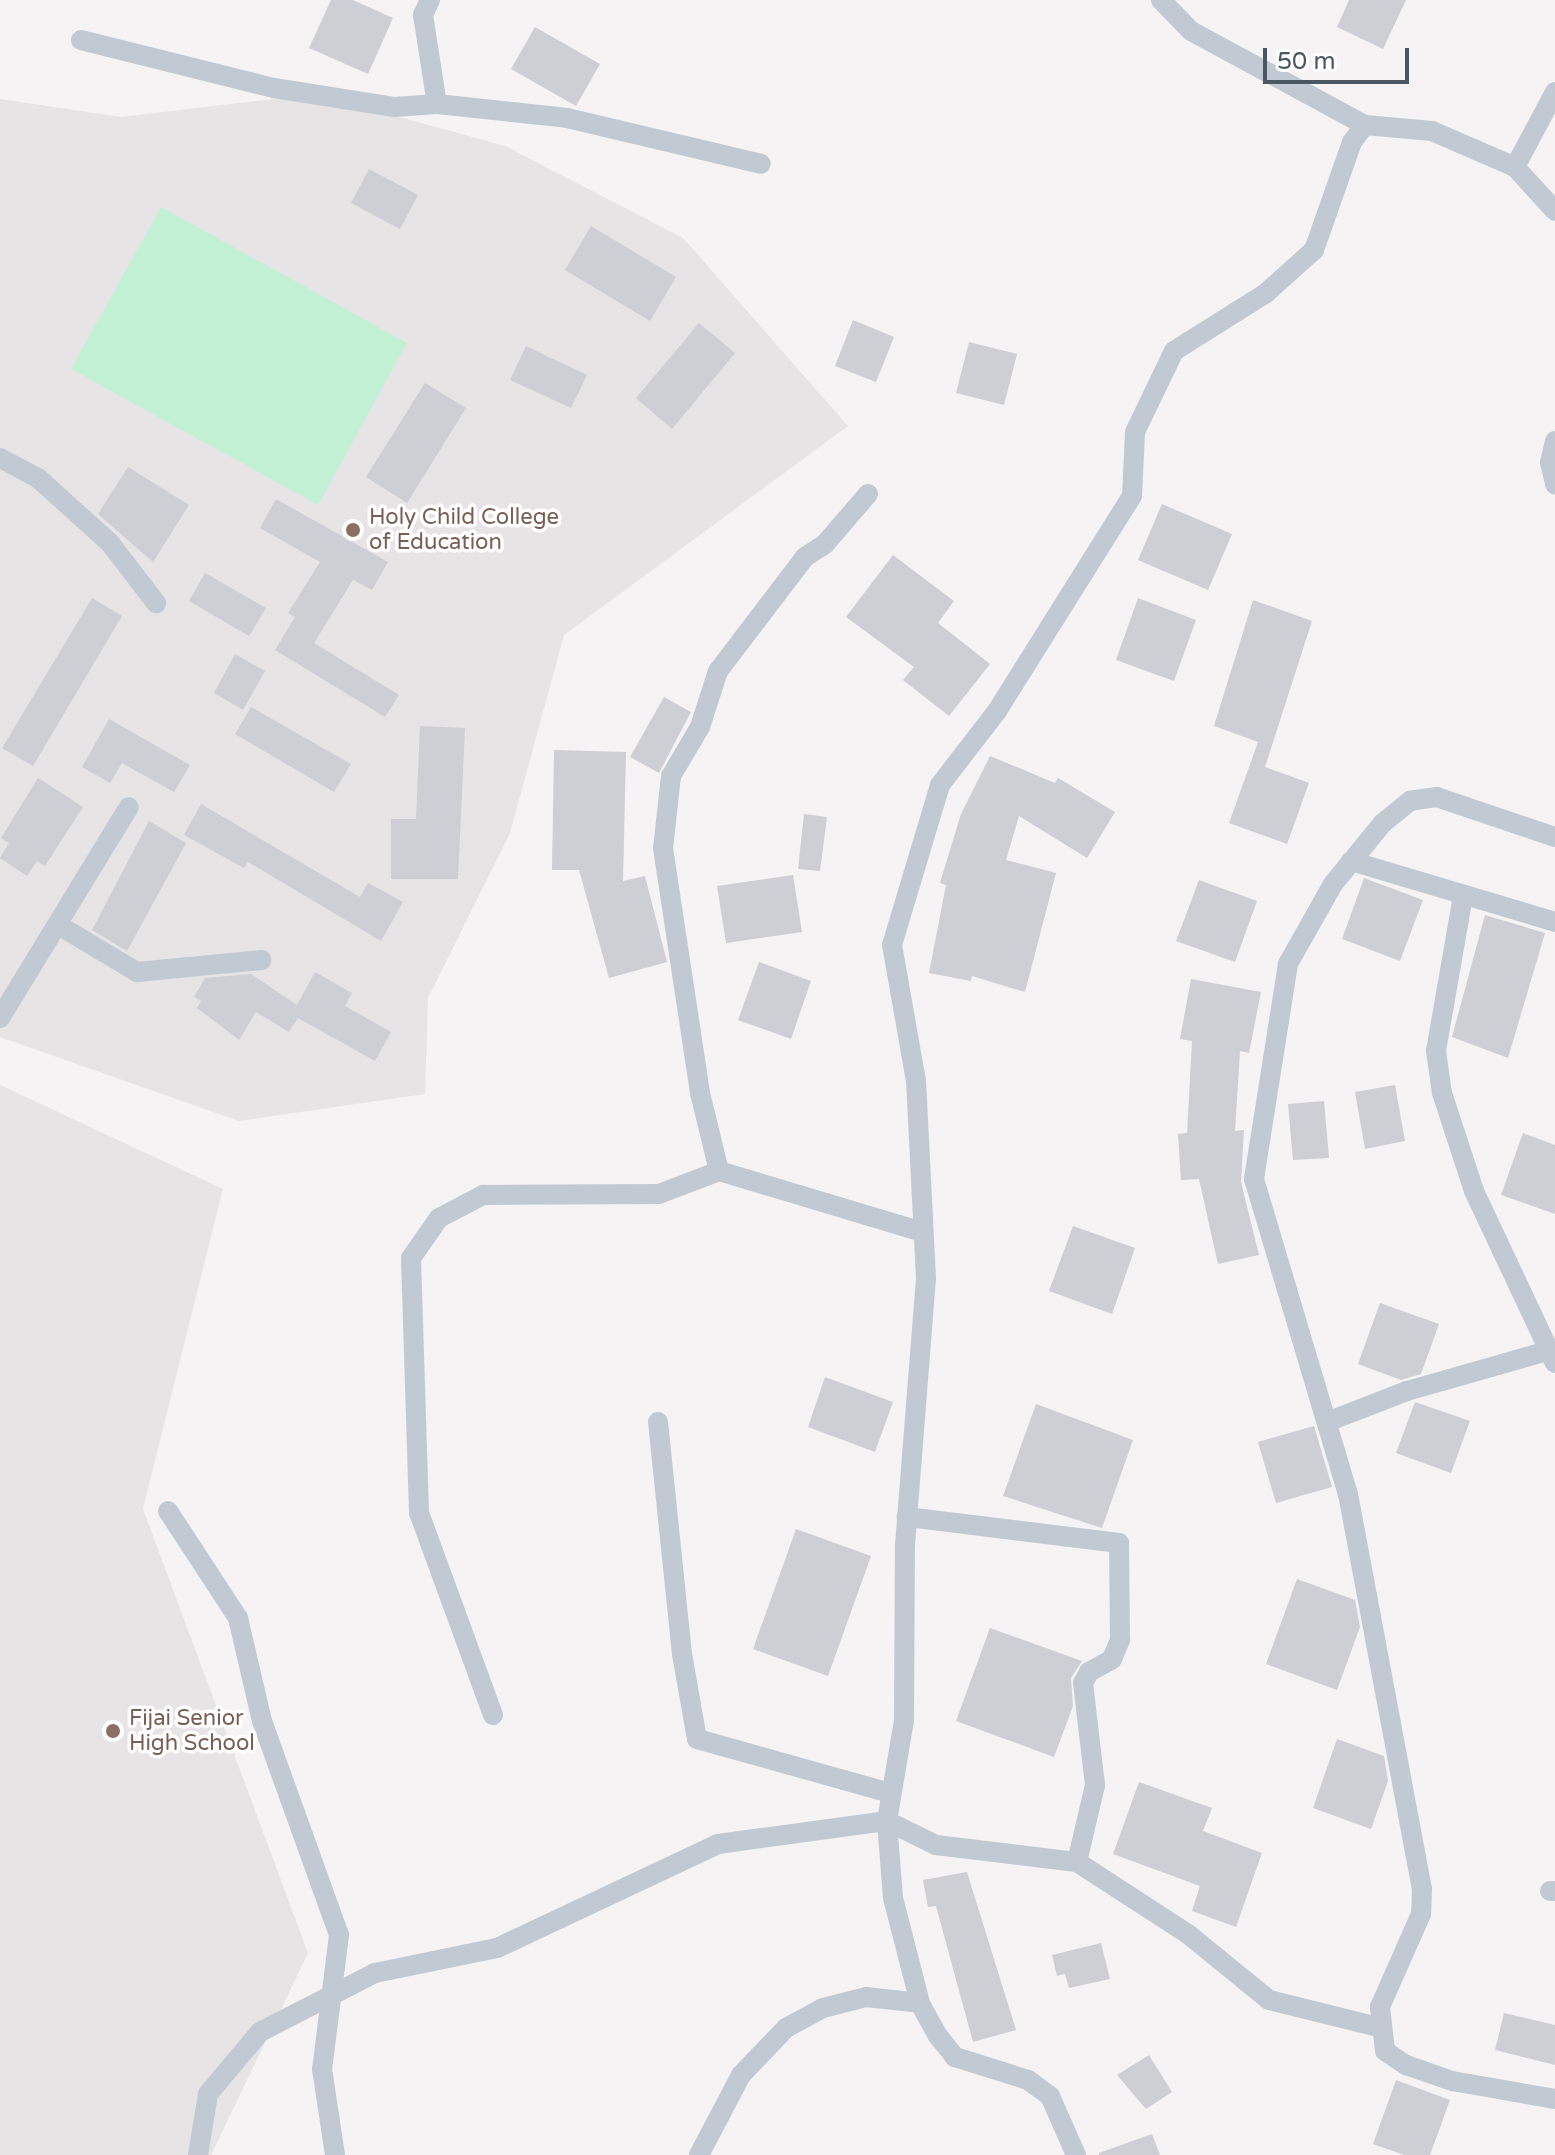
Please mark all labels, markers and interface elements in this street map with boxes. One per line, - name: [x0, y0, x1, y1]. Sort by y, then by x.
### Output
- scale bar: [1267, 32, 1413, 82]
- text: 50 m: [1277, 47, 1335, 76]
- place label: Holy Child College of Education: [369, 504, 559, 556]
- marker: Holy Child College of Education: [344, 521, 362, 539]
- place label: Fijai Senior High School: [129, 1705, 255, 1756]
- marker: Fijai Senior High School: [104, 1722, 122, 1740]

